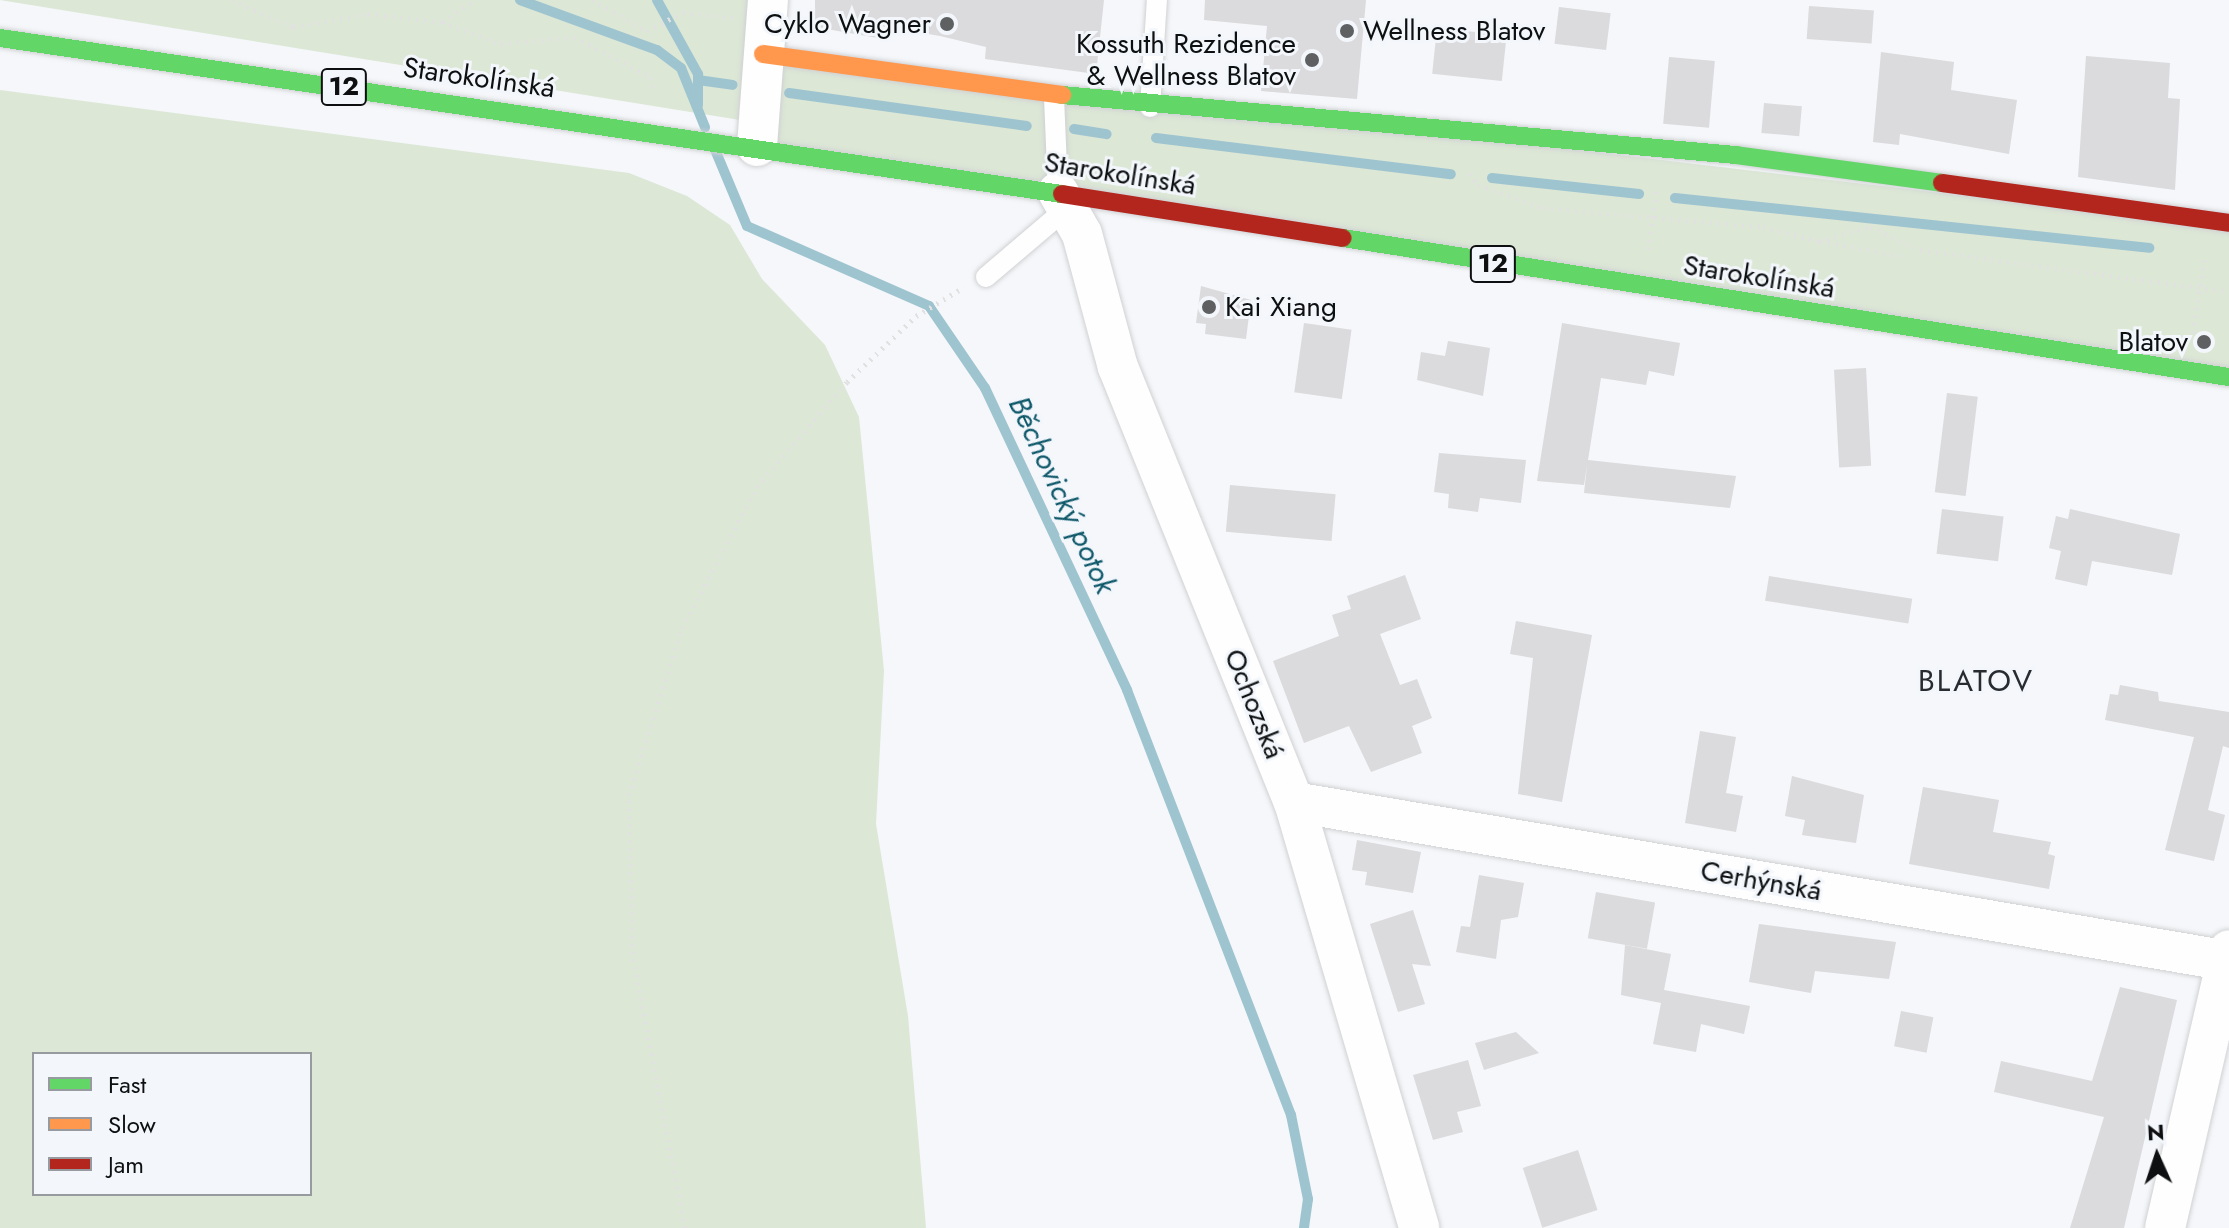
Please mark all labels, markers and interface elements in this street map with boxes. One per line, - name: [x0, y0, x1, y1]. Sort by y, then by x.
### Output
- place label: Cyklo Wagner: [764, 7, 931, 41]
- place label: Wellness Blatov: [1363, 14, 1545, 48]
- marker: Cyklo Wagner: [938, 15, 956, 33]
- marker: Wellness Blatov: [1338, 22, 1356, 40]
- place label: Kossuth Rezidence & Wellness Blatov: [1076, 27, 1296, 93]
- street label: Starokolínská: [401, 51, 557, 105]
- marker: Kossuth Rezidence & Wellness Blatov: [1303, 51, 1321, 69]
- road number: 12: [320, 65, 368, 109]
- street label: Starokolínská: [1042, 145, 1198, 203]
- road number: 12: [1469, 242, 1517, 286]
- street label: Starokolínská: [1681, 248, 1837, 306]
- place label: Kai Xiang: [1225, 290, 1337, 324]
- marker: Kai Xiang: [1200, 298, 1218, 316]
- place label: Blatov: [2119, 325, 2188, 359]
- marker: Blatov: [2195, 333, 2213, 351]
- water label: Běchovický potok: [1001, 391, 1123, 599]
- street label: Ochozská: [1217, 644, 1291, 764]
- district label: BLATOV: [1918, 663, 2034, 699]
- street label: Cerhýnská: [1698, 854, 1824, 908]
- legend: [32, 1052, 312, 1196]
- text: Fast: [108, 1067, 146, 1102]
- text: Slow: [108, 1107, 156, 1142]
- north arrow: [2117, 1116, 2197, 1196]
- text: N: [2146, 1116, 2165, 1148]
- text: Jam: [108, 1147, 144, 1182]

